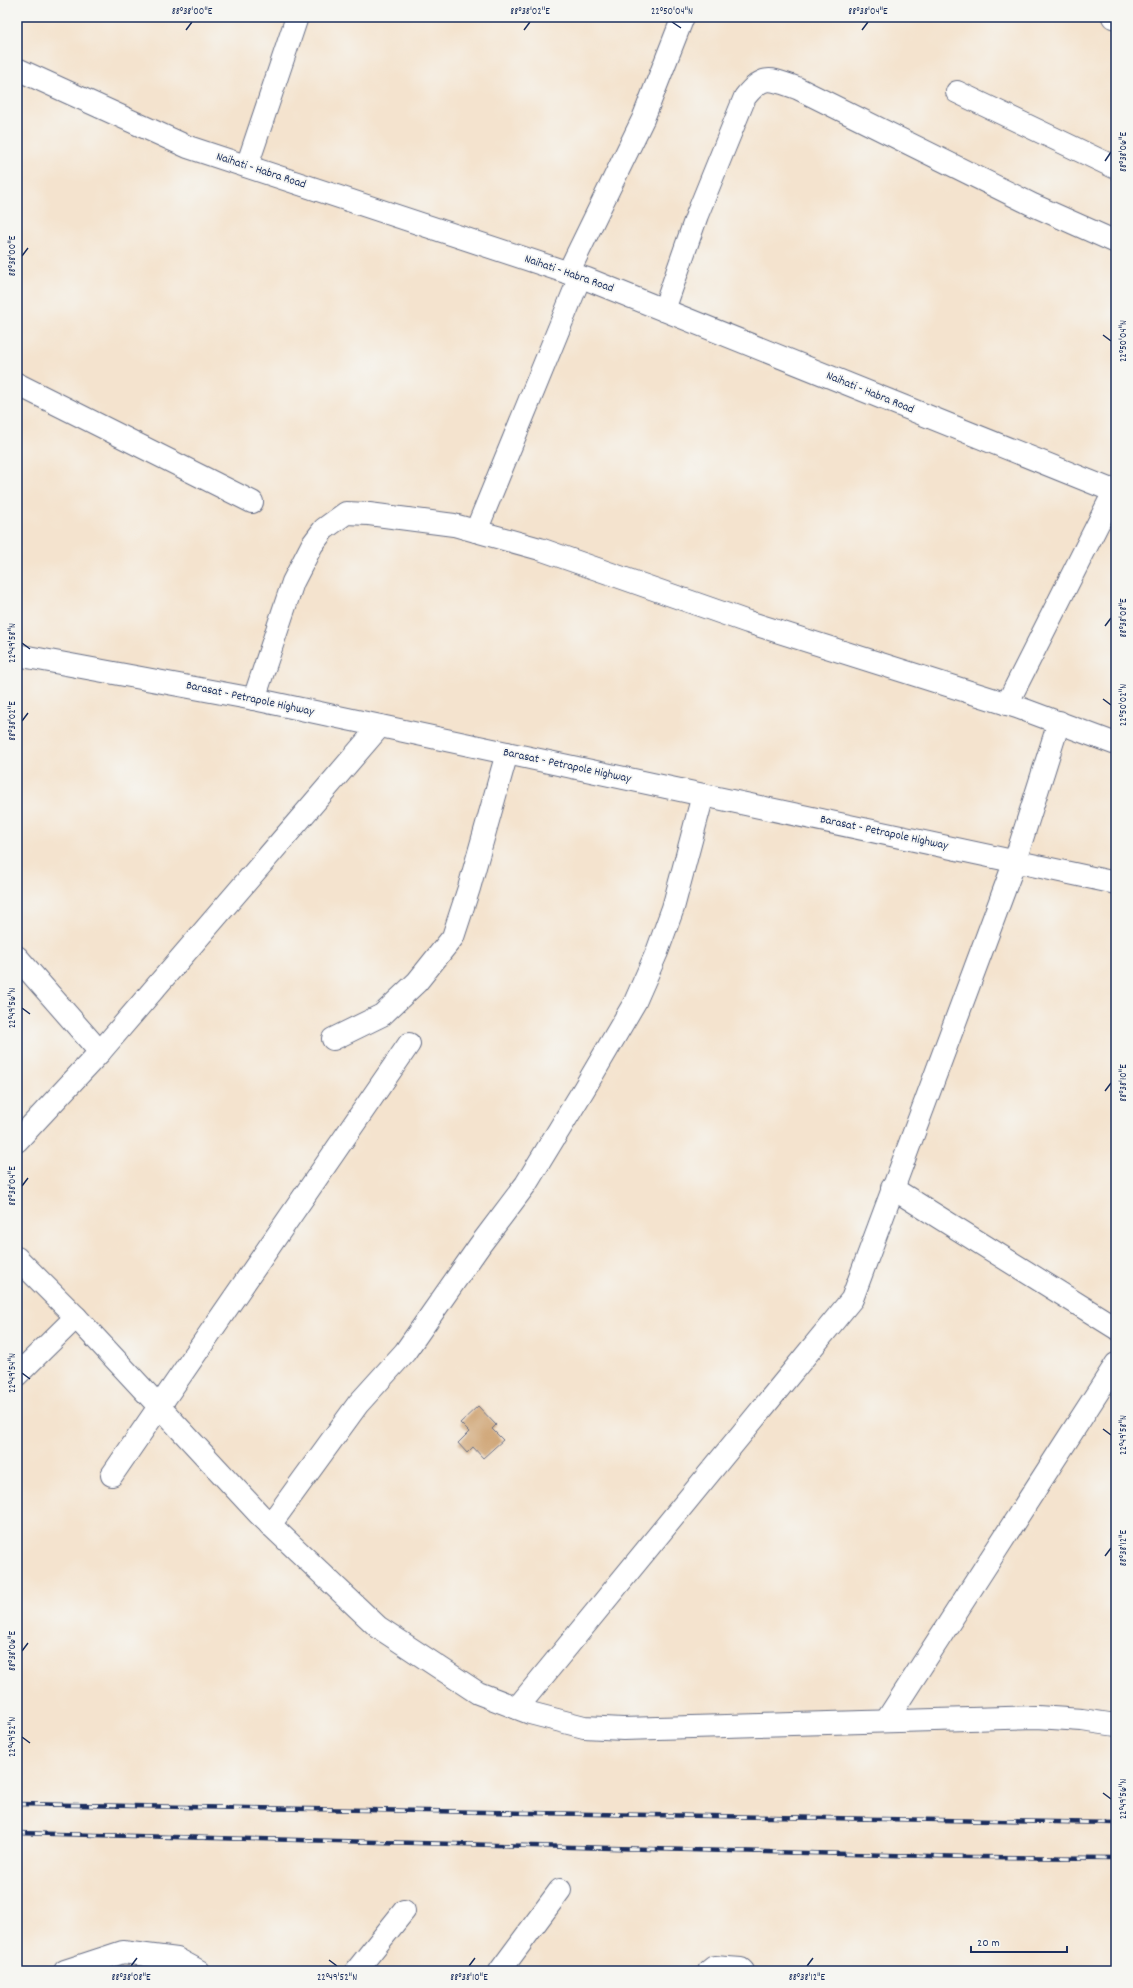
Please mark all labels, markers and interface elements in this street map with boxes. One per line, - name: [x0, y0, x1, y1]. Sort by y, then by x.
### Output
- text: 88°38'00"E: [172, 5, 213, 19]
- text: 88°38'02"E: [510, 5, 550, 19]
- text: 22°50'04"N: [651, 5, 693, 19]
- text: 88°38'04"E: [848, 5, 888, 19]
- text: 88°38'06"E: [1117, 131, 1131, 172]
- street label: Naihati - Habra Road: [214, 148, 308, 194]
- text: 88°38'00"E: [6, 235, 20, 276]
- street label: Naihati - Habra Road: [522, 251, 616, 297]
- text: 22°50'04"N: [1117, 320, 1131, 362]
- street label: Naihati - Habra Road: [824, 368, 916, 418]
- text: 88°38'08"E: [1117, 598, 1131, 638]
- text: 22°49'58"N: [6, 623, 20, 663]
- street label: Barasat - Petrapole Highway: [184, 677, 317, 721]
- text: 22°50'02"N: [1117, 684, 1131, 726]
- text: 88°38'02"E: [6, 701, 20, 741]
- street label: Barasat - Petrapole Highway: [501, 744, 634, 788]
- street label: Barasat - Petrapole Highway: [818, 811, 951, 855]
- text: 22°49'56"N: [6, 988, 20, 1028]
- text: 88°38'10"E: [1117, 1064, 1131, 1102]
- text: 88°38'04"E: [6, 1166, 20, 1206]
- text: 22°49'54"N: [6, 1353, 20, 1393]
- text: 22°49'58"N: [1117, 1415, 1131, 1455]
- text: 88°38'12"E: [1117, 1529, 1131, 1566]
- text: 88°38'06"E: [6, 1630, 20, 1671]
- text: 22°49'52"N: [6, 1717, 20, 1757]
- text: 22°49'56"N: [1117, 1779, 1131, 1819]
- scale bar: [971, 1928, 1067, 1954]
- text: 20 m: [977, 1935, 1000, 1952]
- text: 88°38'08"E: [111, 1971, 151, 1985]
- text: 22°49'52"N: [317, 1971, 357, 1985]
- text: 88°38'10"E: [450, 1971, 488, 1985]
- text: 88°38'12"E: [789, 1971, 826, 1985]

